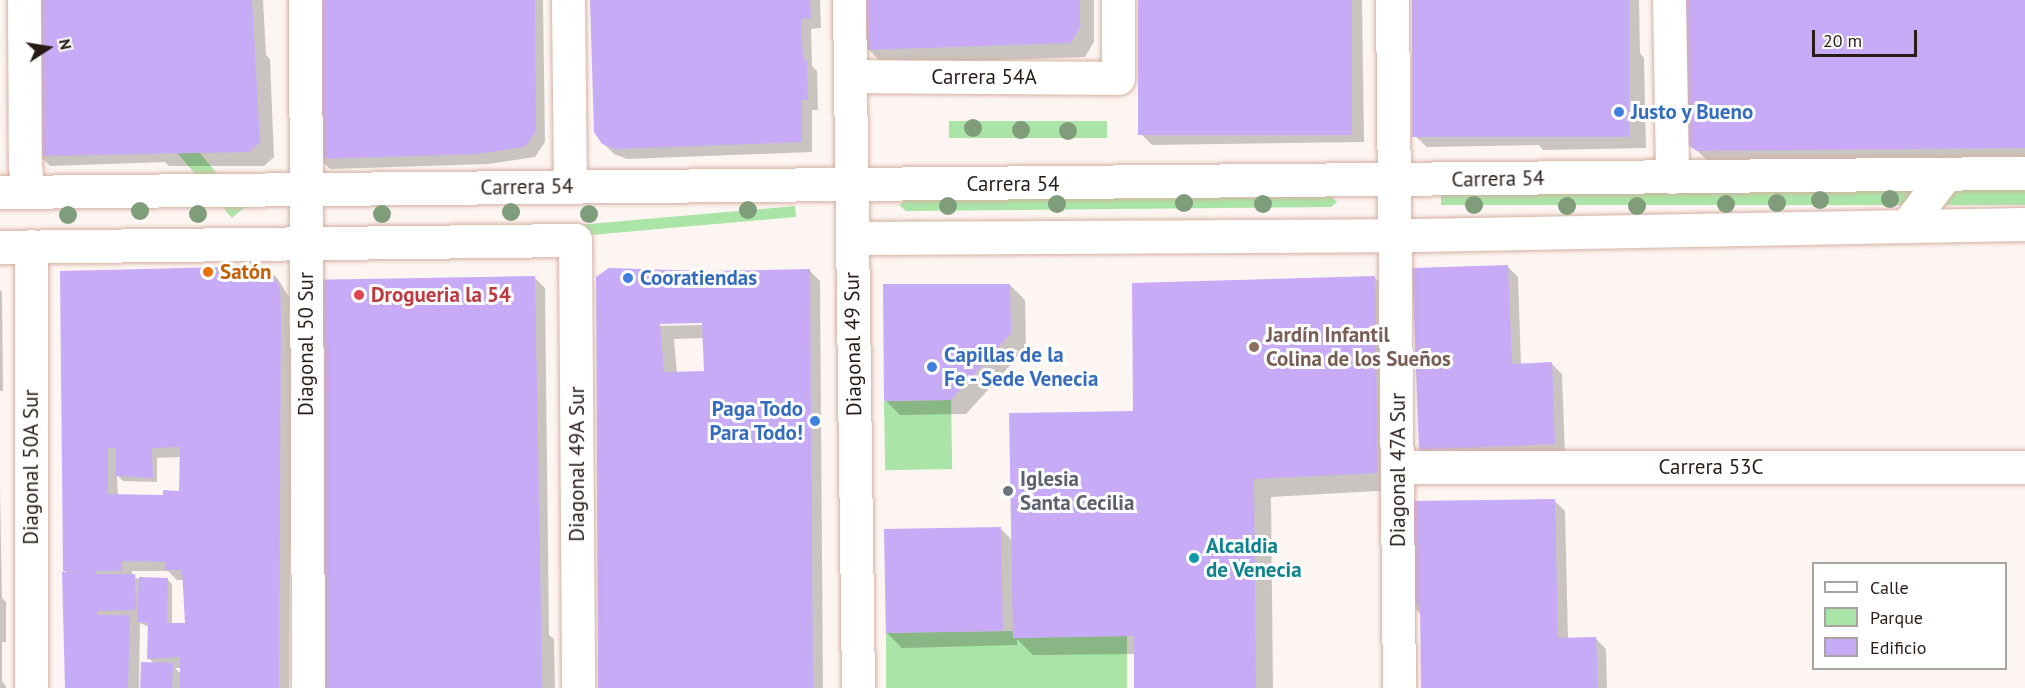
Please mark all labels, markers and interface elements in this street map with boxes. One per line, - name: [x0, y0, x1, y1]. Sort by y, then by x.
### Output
- north arrow: [18, 18, 78, 78]
- scale bar: [1815, 18, 1920, 56]
- text: 20 m: [1823, 29, 1862, 52]
- text: N: [55, 37, 76, 51]
- street label: Carrera 54A: [931, 64, 1037, 90]
- place label: Justo y Bueno: [1631, 99, 1754, 125]
- marker: Justo y Bueno: [1612, 105, 1626, 119]
- street label: Carrera 54: [1451, 166, 1545, 192]
- street label: Carrera 54: [966, 171, 1060, 197]
- street label: Carrera 54: [480, 174, 574, 200]
- place label: Satón: [220, 259, 271, 285]
- marker: Satón: [201, 265, 215, 279]
- place label: Cooratiendas: [640, 265, 757, 291]
- marker: Cooratiendas: [621, 271, 635, 285]
- street label: Diagonal 50 Sur: [293, 272, 319, 416]
- street label: Diagonal 49 Sur: [839, 272, 867, 416]
- place label: Drogueria la 54: [371, 282, 511, 308]
- marker: Drogueria la 54: [352, 288, 366, 302]
- place label: Jardín Infantil Colina de los Sueños: [1266, 322, 1451, 372]
- marker: Jardín Infantil Colina de los Sueños: [1247, 340, 1261, 354]
- place label: Capillas de la Fe - Sede Venecia: [944, 342, 1102, 392]
- marker: Capillas de la Fe - Sede Venecia: [925, 360, 939, 374]
- street label: Diagonal 49A Sur: [564, 386, 590, 542]
- street label: Diagonal 50A Sur: [18, 389, 44, 545]
- street label: Diagonal 47A Sur: [1385, 392, 1411, 548]
- place label: Paga Todo Para Todo!: [709, 396, 803, 446]
- marker: Paga Todo Para Todo!: [808, 414, 822, 428]
- street label: Carrera 53C: [1658, 454, 1764, 480]
- place label: Iglesia Santa Cecilia: [1020, 466, 1135, 516]
- marker: Iglesia Santa Cecilia: [1001, 484, 1015, 498]
- place label: Alcaldia de Venecia: [1206, 533, 1302, 583]
- marker: Alcaldia de Venecia: [1187, 551, 1201, 565]
- legend: [1812, 562, 2007, 670]
- text: Calle: [1870, 576, 1909, 599]
- text: Parque: [1870, 606, 1923, 629]
- text: Edificio: [1870, 636, 1926, 659]

